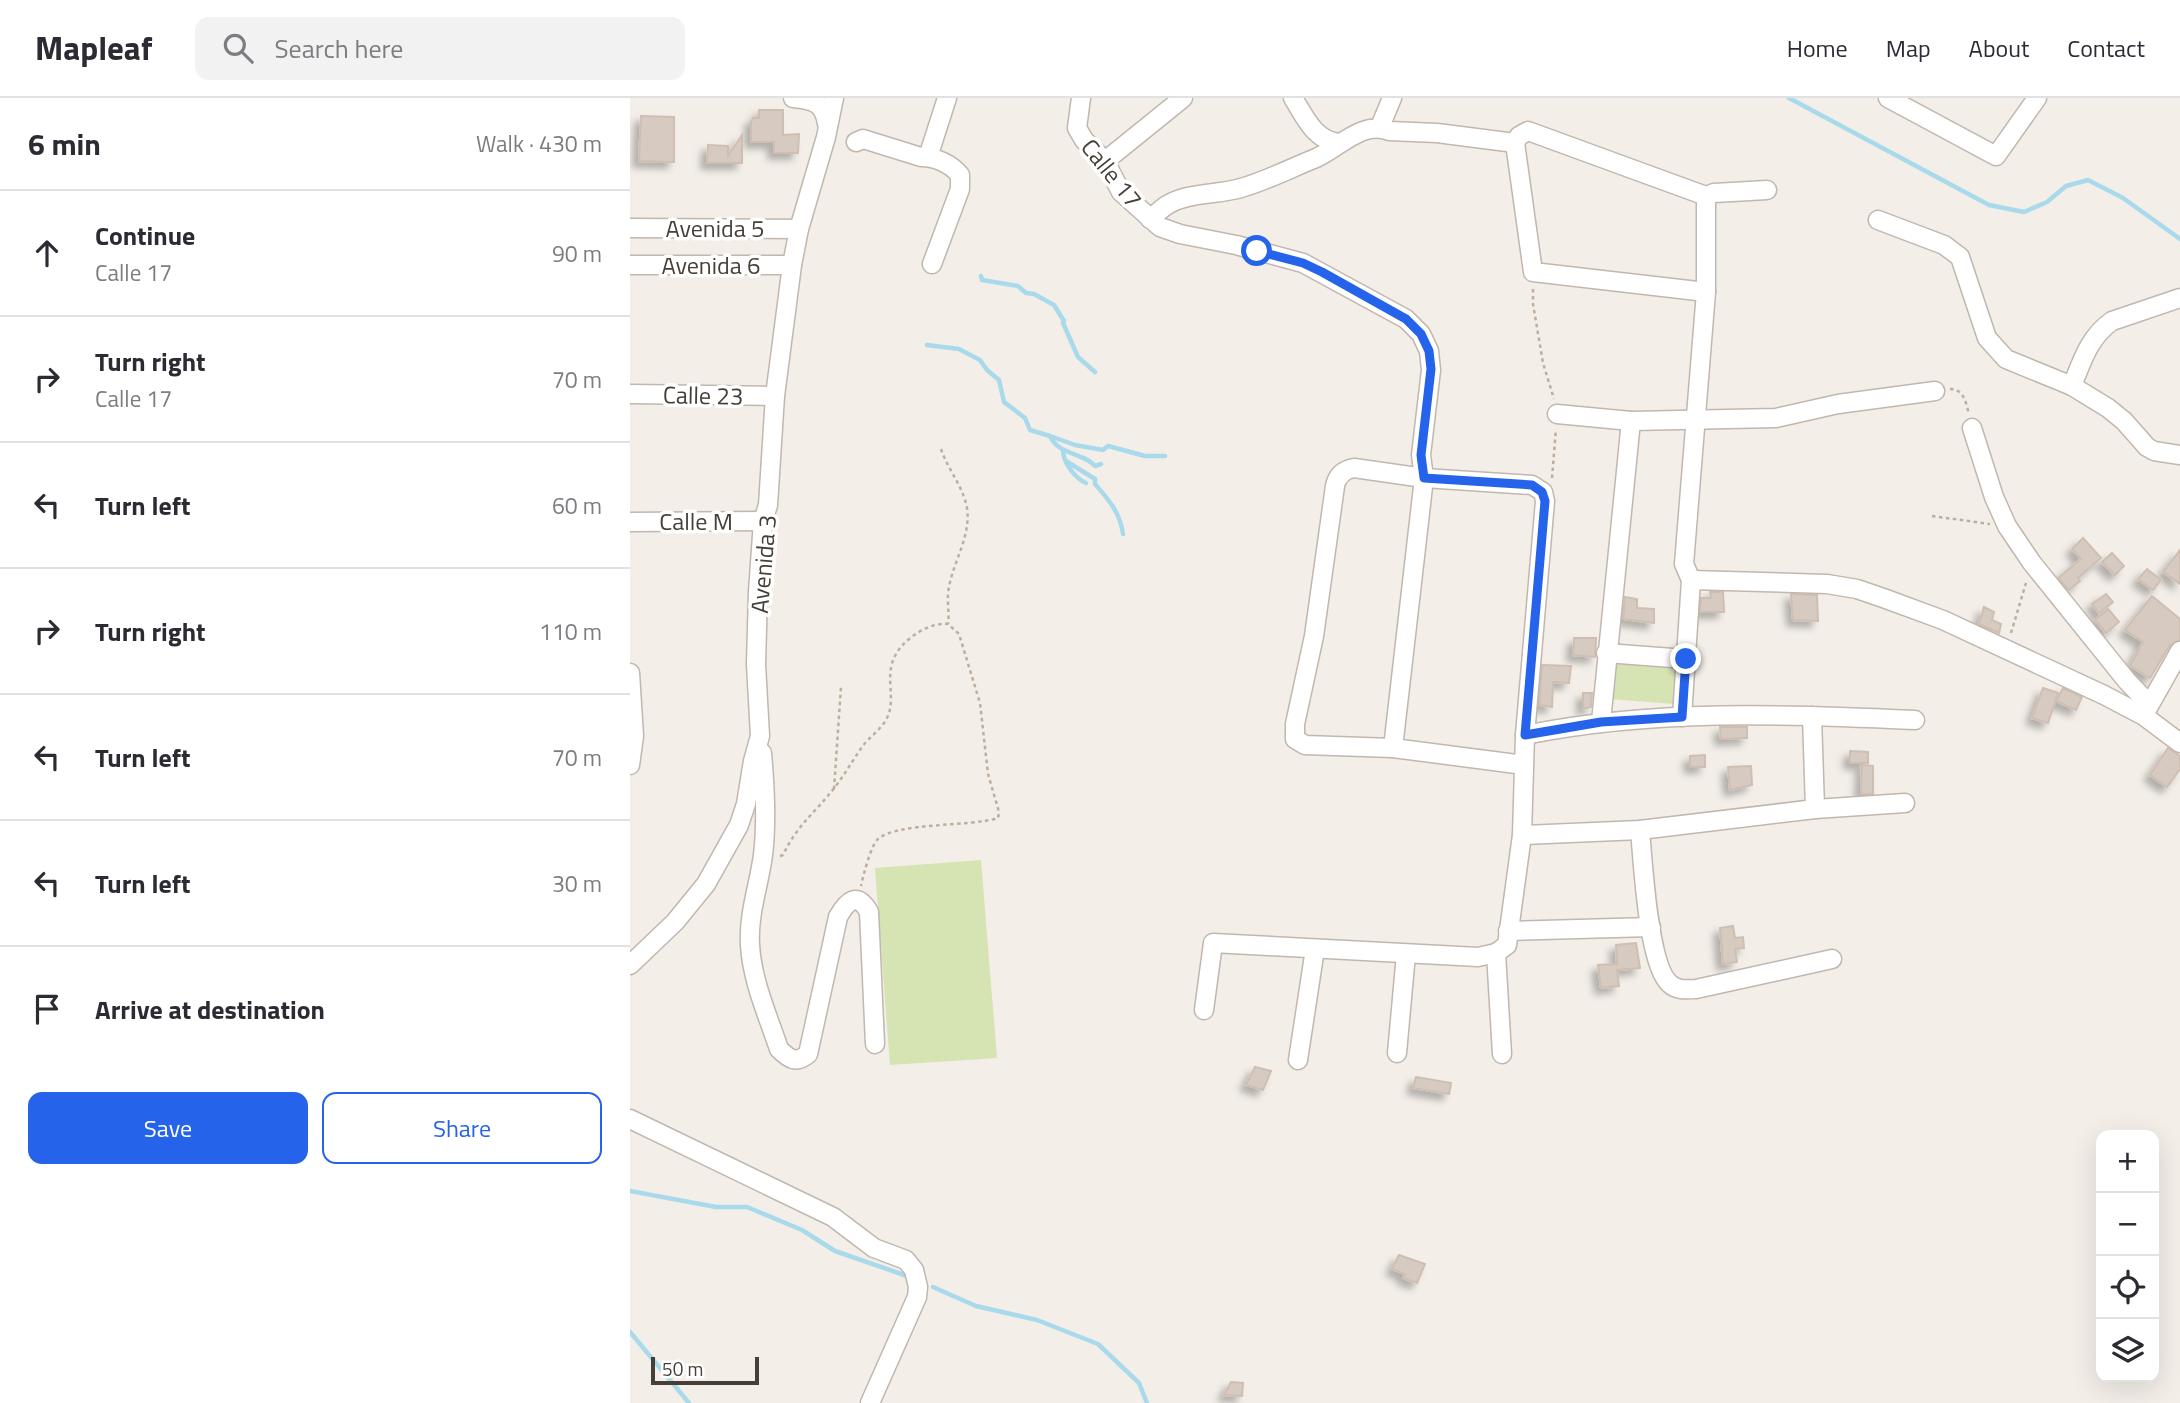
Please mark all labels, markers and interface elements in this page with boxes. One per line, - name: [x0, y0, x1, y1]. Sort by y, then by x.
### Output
- search box: [195, 17, 685, 80]
- text: Mapleaf: [35, 23, 153, 73]
- icon: search: [219, 29, 257, 67]
- text: Search here: [275, 29, 403, 68]
- text: Home: [1787, 30, 1848, 66]
- text: Map: [1886, 30, 1931, 66]
- text: About: [1969, 30, 2029, 66]
- text: Contact: [2067, 30, 2145, 66]
- text: 6 min: [28, 121, 101, 167]
- text: Walk · 430 m: [476, 126, 602, 161]
- street label: Calle 17: [1073, 130, 1151, 216]
- street label: Avenida 5: [666, 210, 764, 246]
- text: Continue: [95, 216, 195, 255]
- icon: ahead: [28, 234, 66, 272]
- route start: [1241, 235, 1272, 266]
- text: 90 m: [552, 236, 602, 271]
- street label: Avenida 6: [662, 247, 760, 283]
- text: Calle 17: [95, 255, 172, 290]
- text: Turn right: [95, 342, 206, 381]
- icon: right: [28, 360, 66, 398]
- text: 70 m: [552, 362, 602, 397]
- street label: Calle 23: [662, 376, 744, 414]
- text: Calle 17: [95, 381, 172, 416]
- icon: left: [28, 486, 66, 524]
- text: Turn left: [95, 486, 190, 525]
- text: 60 m: [552, 488, 602, 523]
- street label: Calle M: [659, 503, 733, 539]
- street label: Avenida 3: [741, 513, 785, 615]
- icon: right: [28, 612, 66, 650]
- text: Turn right: [95, 612, 206, 651]
- text: 110 m: [539, 614, 602, 649]
- route end: [1670, 643, 1701, 674]
- icon: left: [28, 738, 66, 776]
- text: Turn left: [95, 738, 190, 777]
- text: 70 m: [552, 740, 602, 775]
- icon: left: [28, 864, 66, 902]
- text: Turn left: [95, 864, 190, 903]
- text: 30 m: [552, 866, 602, 901]
- icon: arrive: [28, 990, 66, 1028]
- text: Arrive at destination: [95, 990, 325, 1029]
- button: Save: [28, 1092, 308, 1164]
- button: Share: [322, 1092, 602, 1164]
- map controls: [2096, 1130, 2159, 1382]
- button: +: [2096, 1130, 2159, 1193]
- button: −: [2096, 1193, 2159, 1256]
- button: locate: [2096, 1256, 2159, 1319]
- button: layers: [2096, 1319, 2159, 1382]
- scale bar: [651, 1354, 760, 1386]
- text: 50 m: [662, 1354, 703, 1383]

